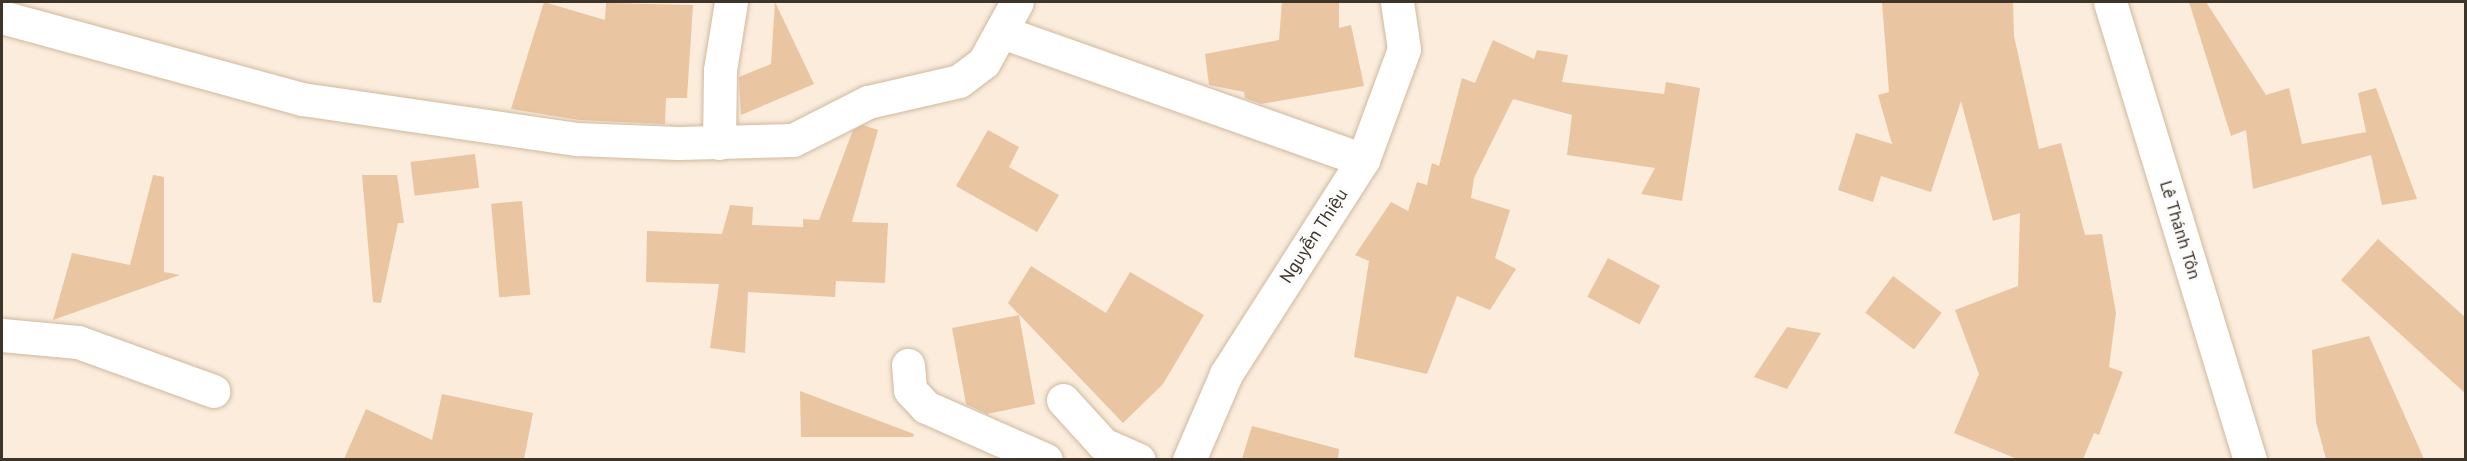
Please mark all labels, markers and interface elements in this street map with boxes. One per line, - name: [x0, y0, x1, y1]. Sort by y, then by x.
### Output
- street label: Lê Thánh Tôn: [2155, 178, 2205, 282]
- street label: Nguyễn Thiệu: [1275, 184, 1353, 288]

